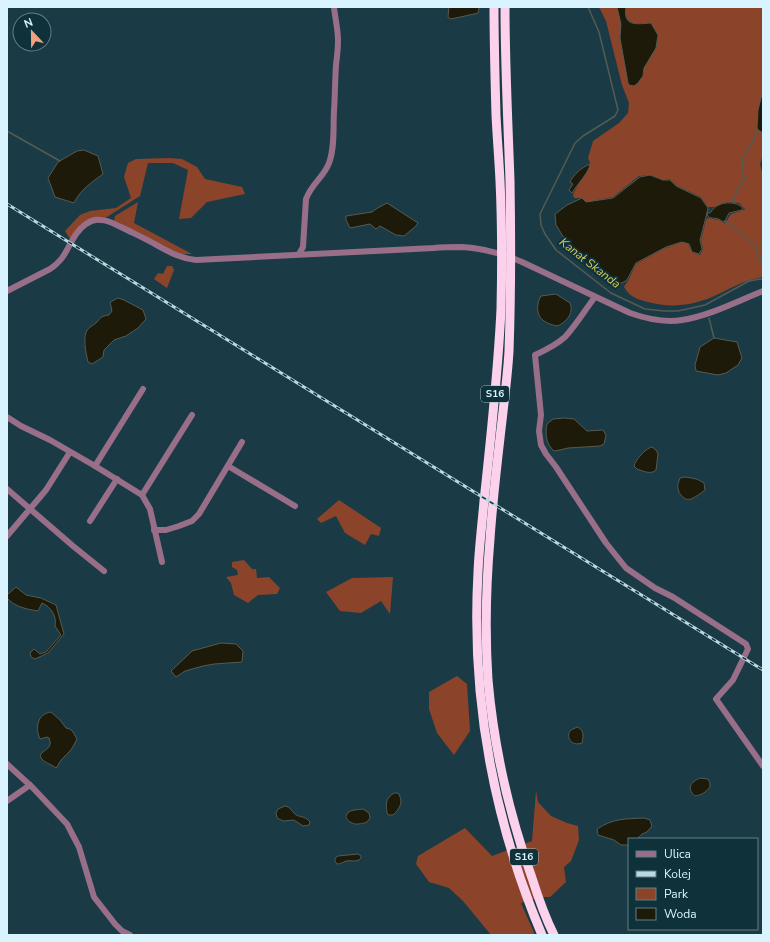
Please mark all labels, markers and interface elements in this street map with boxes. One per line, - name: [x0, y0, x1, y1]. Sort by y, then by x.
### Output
- north arrow: [12, 12, 52, 52]
- text: N: [22, 15, 35, 32]
- water label: Kanał Skanda: [556, 234, 624, 292]
- road number: S16: [481, 386, 509, 402]
- legend: [628, 838, 758, 930]
- text: Ulica: [664, 846, 691, 862]
- road number: S16: [510, 849, 538, 865]
- text: Kolej: [664, 866, 691, 882]
- text: Park: [664, 886, 689, 902]
- text: Woda: [664, 906, 697, 922]

